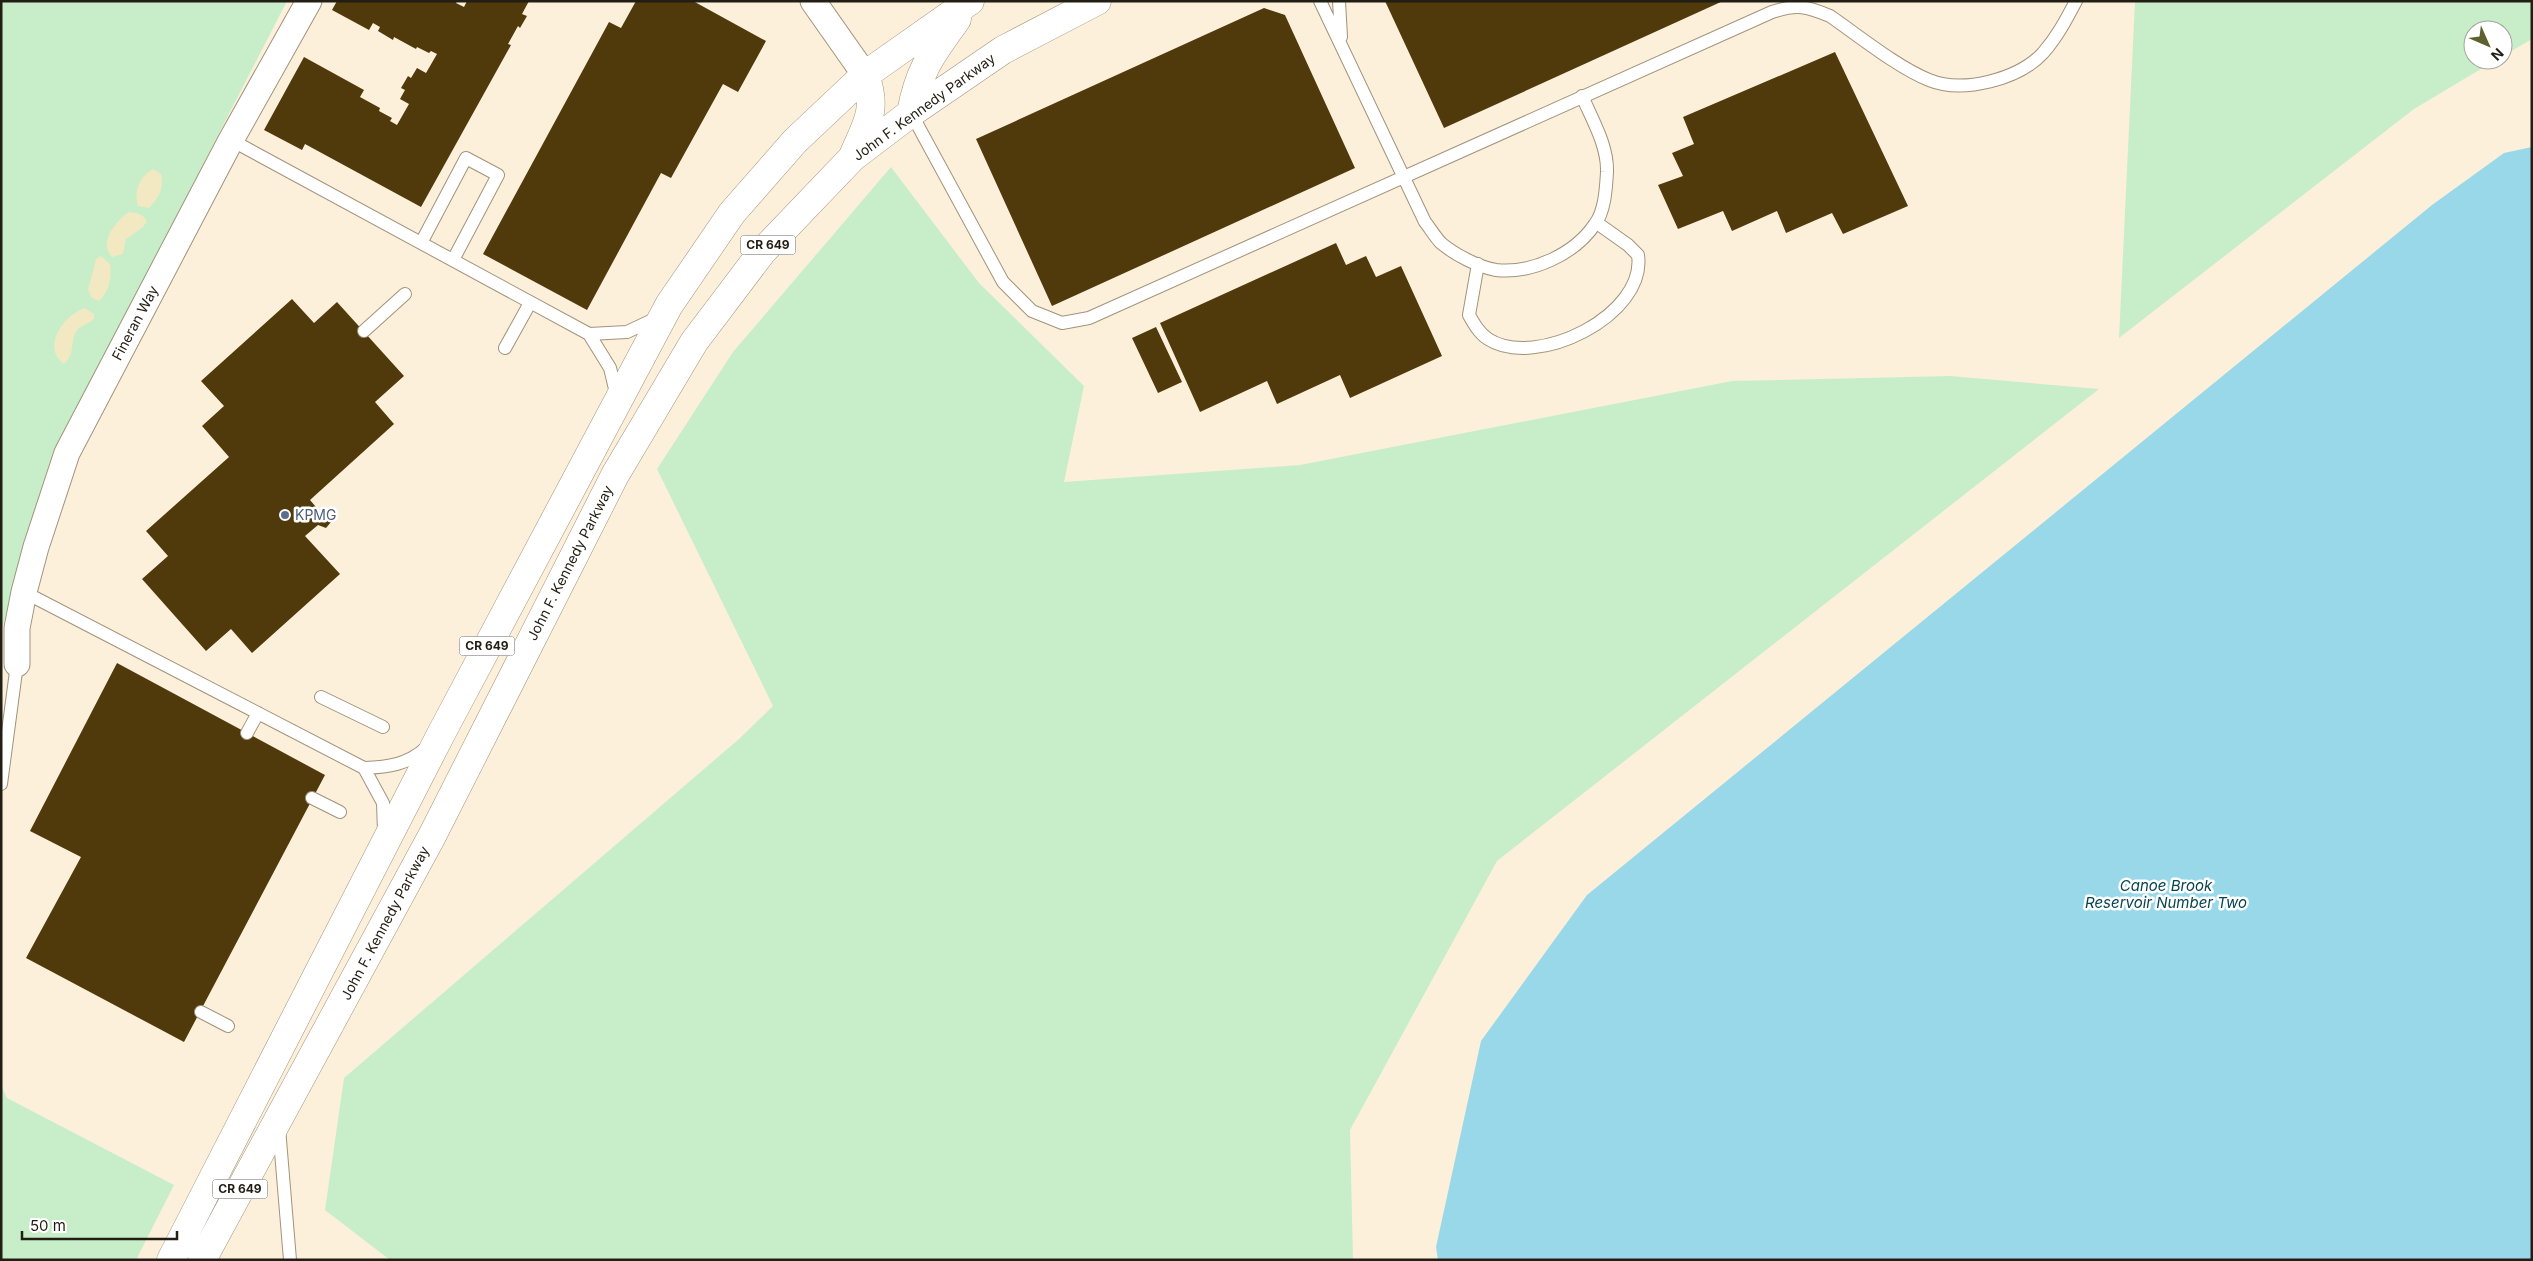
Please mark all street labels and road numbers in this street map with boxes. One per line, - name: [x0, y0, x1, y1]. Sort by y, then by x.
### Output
- street label: John F. Kennedy Parkway: [849, 49, 998, 164]
- road number: CR 649: [740, 236, 796, 254]
- street label: Fineran Way: [108, 282, 161, 363]
- street label: John F. Kennedy Parkway: [523, 482, 616, 643]
- road number: CR 649: [460, 636, 514, 656]
- street label: John F. Kennedy Parkway: [337, 843, 432, 1003]
- road number: CR 649: [212, 1180, 268, 1198]

